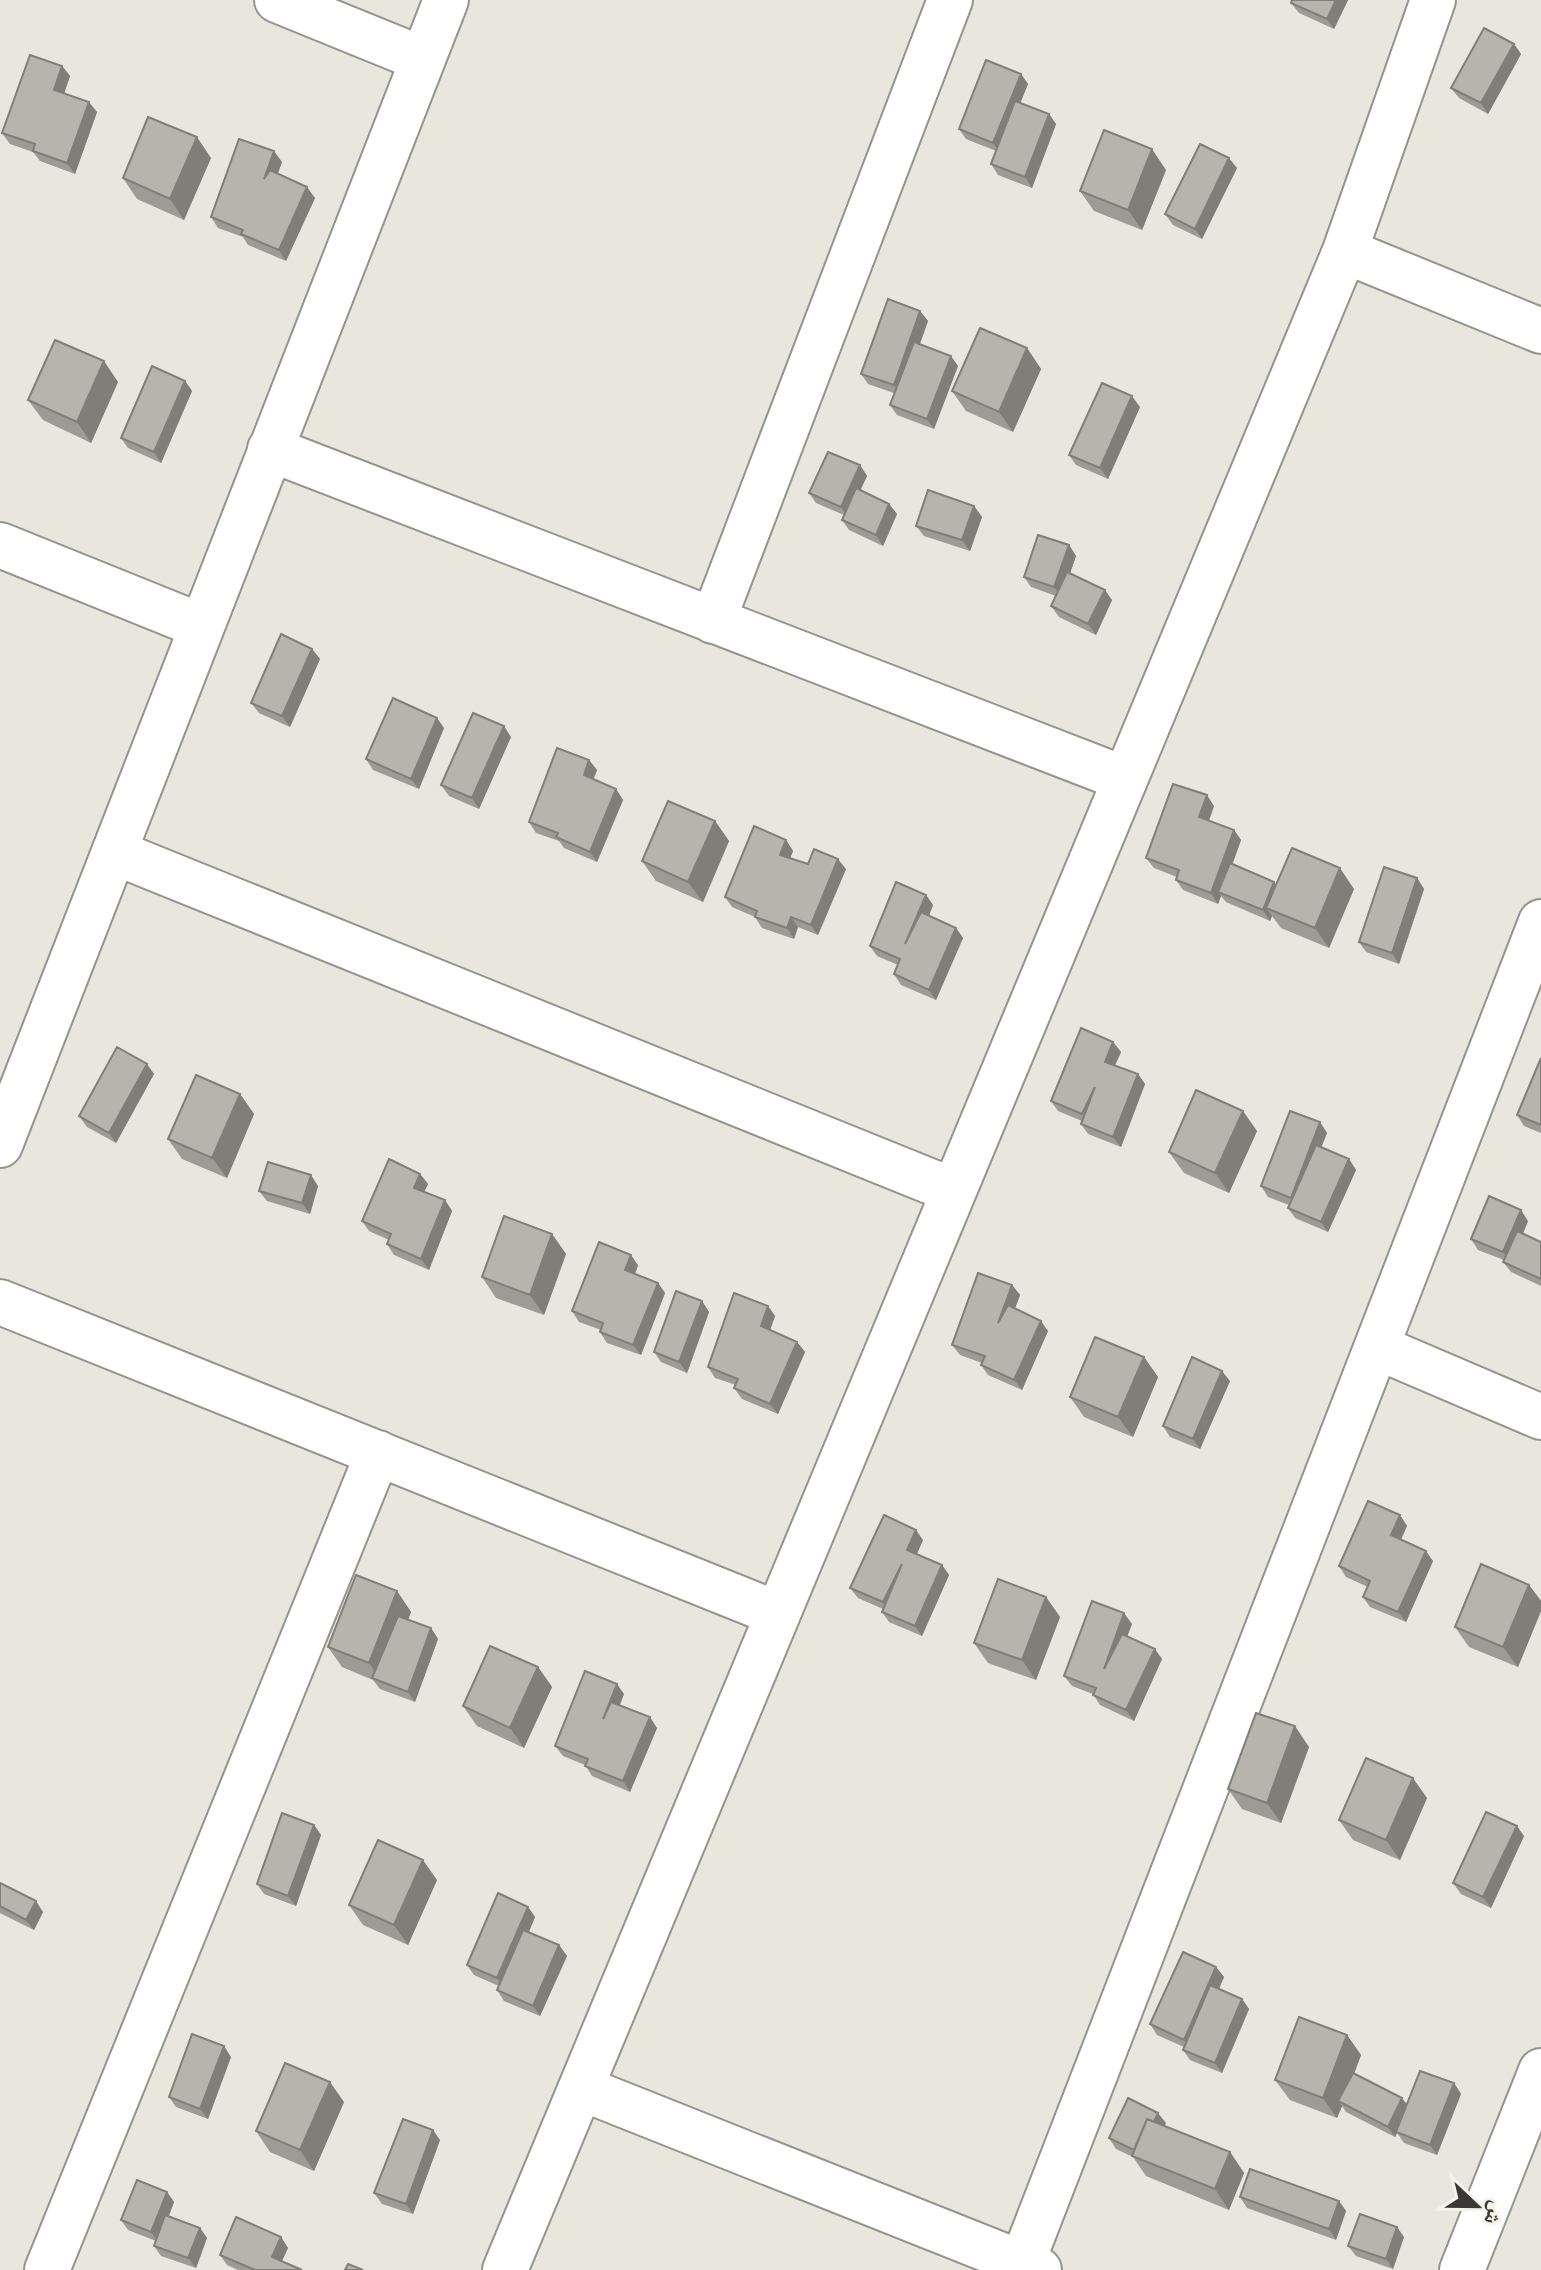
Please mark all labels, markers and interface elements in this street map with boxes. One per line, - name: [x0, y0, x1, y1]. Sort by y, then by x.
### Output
- north arrow: [1437, 2166, 1517, 2246]
- text: ش: [1478, 2197, 1511, 2229]

